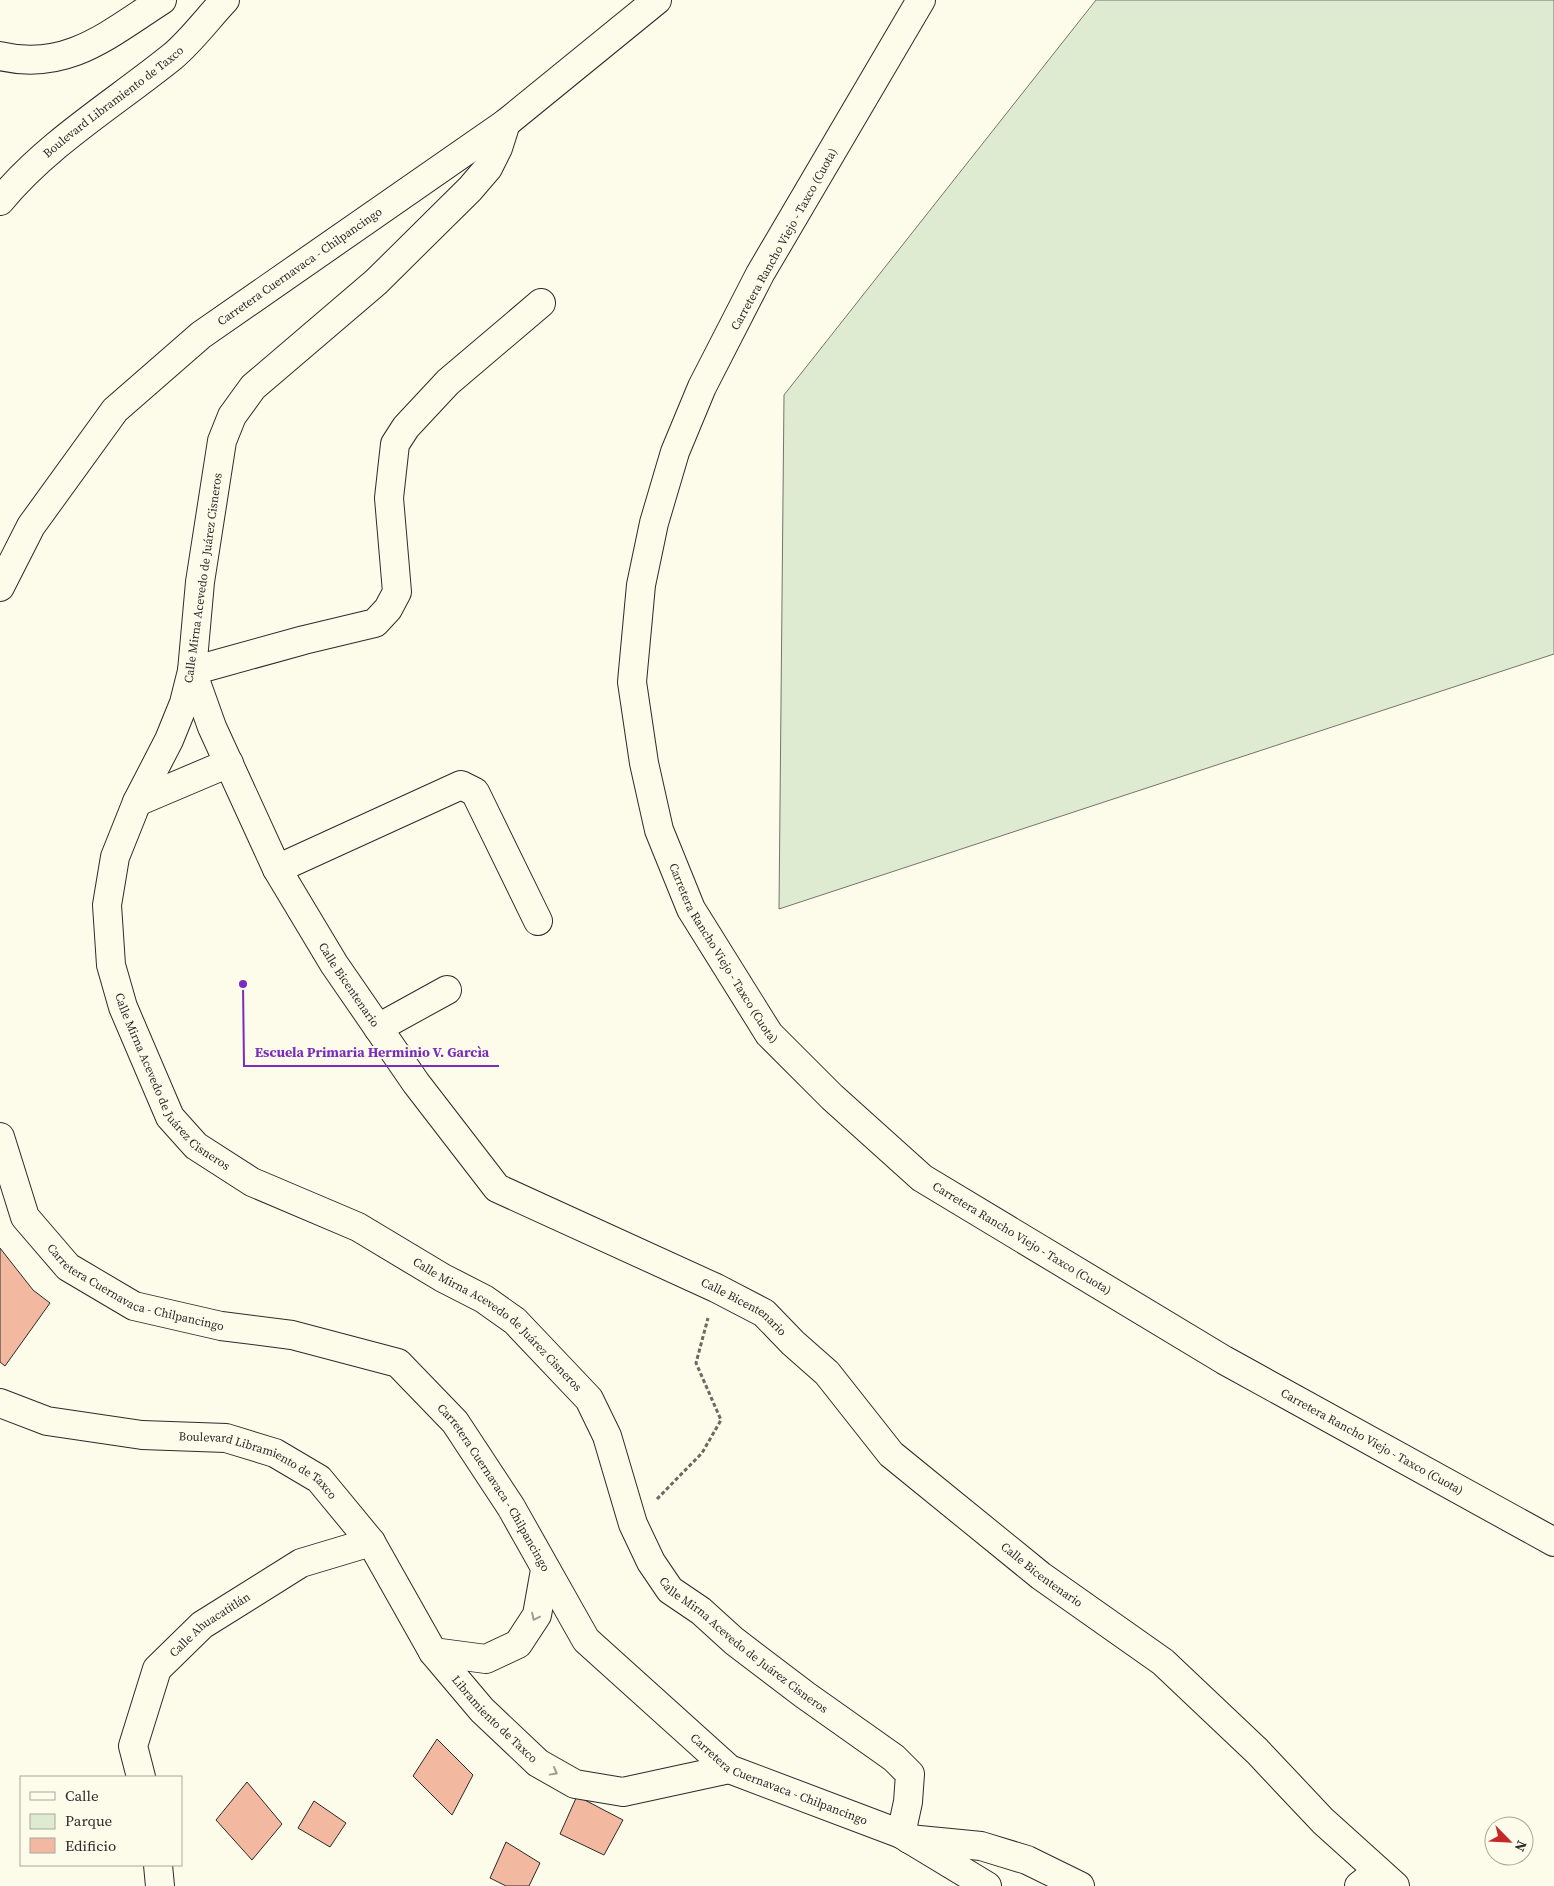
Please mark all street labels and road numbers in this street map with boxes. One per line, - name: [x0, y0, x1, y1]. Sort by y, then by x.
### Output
- street label: Boulevard Libramiento de Taxco: [40, 42, 187, 161]
- street label: Carretera Rancho Viejo - Taxco (Cuota): [727, 145, 841, 333]
- street label: Carretera Cuernavaca - Chilpancingo: [214, 203, 386, 329]
- street label: Calle Mirna Acevedo de Juárez Cisneros: [180, 472, 226, 684]
- street label: Carretera Rancho Viejo - Taxco (Cuota): [665, 861, 782, 1047]
- street label: Calle Bicentenario: [315, 939, 383, 1031]
- street label: Calle Mirna Acevedo de Juárez Cisneros: [111, 991, 233, 1174]
- street label: Carretera Rancho Viejo - Taxco (Cuota): [929, 1178, 1114, 1298]
- street label: Carretera Cuernavaca - Chilpancingo: [43, 1240, 226, 1335]
- street label: Calle Mirna Acevedo de Juárez Cisneros: [410, 1254, 586, 1395]
- street label: Calle Bicentenario: [698, 1274, 790, 1340]
- street label: Carretera Rancho Viejo - Taxco (Cuota): [1278, 1385, 1466, 1498]
- street label: Carretera Cuernavaca - Chilpancingo: [434, 1400, 554, 1575]
- street label: Boulevard Libramiento de Taxco: [178, 1428, 341, 1503]
- street label: Calle Bicentenario: [998, 1539, 1086, 1611]
- street label: Calle Mirna Acevedo de Juárez Cisneros: [655, 1574, 831, 1717]
- street label: Calle Ahuacatitlán: [166, 1589, 253, 1661]
- street label: Libramiento de Taxco: [448, 1672, 541, 1767]
- street label: Carretera Cuernavaca - Chilpancingo: [687, 1730, 870, 1829]

